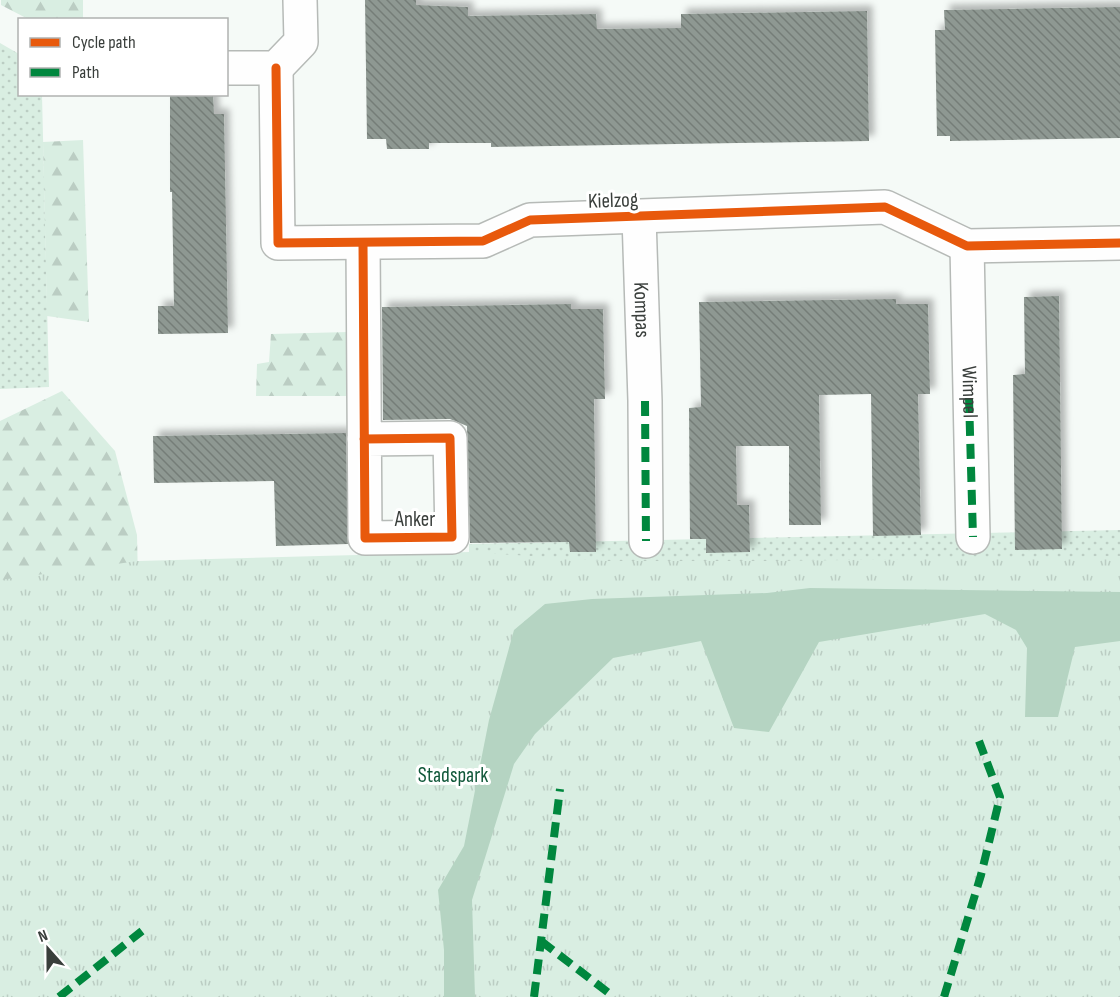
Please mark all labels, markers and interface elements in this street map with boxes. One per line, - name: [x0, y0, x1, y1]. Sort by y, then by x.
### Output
- legend: [18, 18, 228, 96]
- text: Cycle path: [72, 32, 136, 53]
- text: Path: [72, 62, 100, 83]
- street label: Kielzog: [588, 187, 638, 214]
- street label: Kompas: [628, 282, 655, 338]
- street label: Wimpel: [956, 366, 983, 418]
- street label: Anker: [394, 507, 435, 532]
- park label: Stadspark: [418, 763, 488, 788]
- north arrow: [18, 919, 78, 979]
- text: N: [36, 926, 51, 947]

